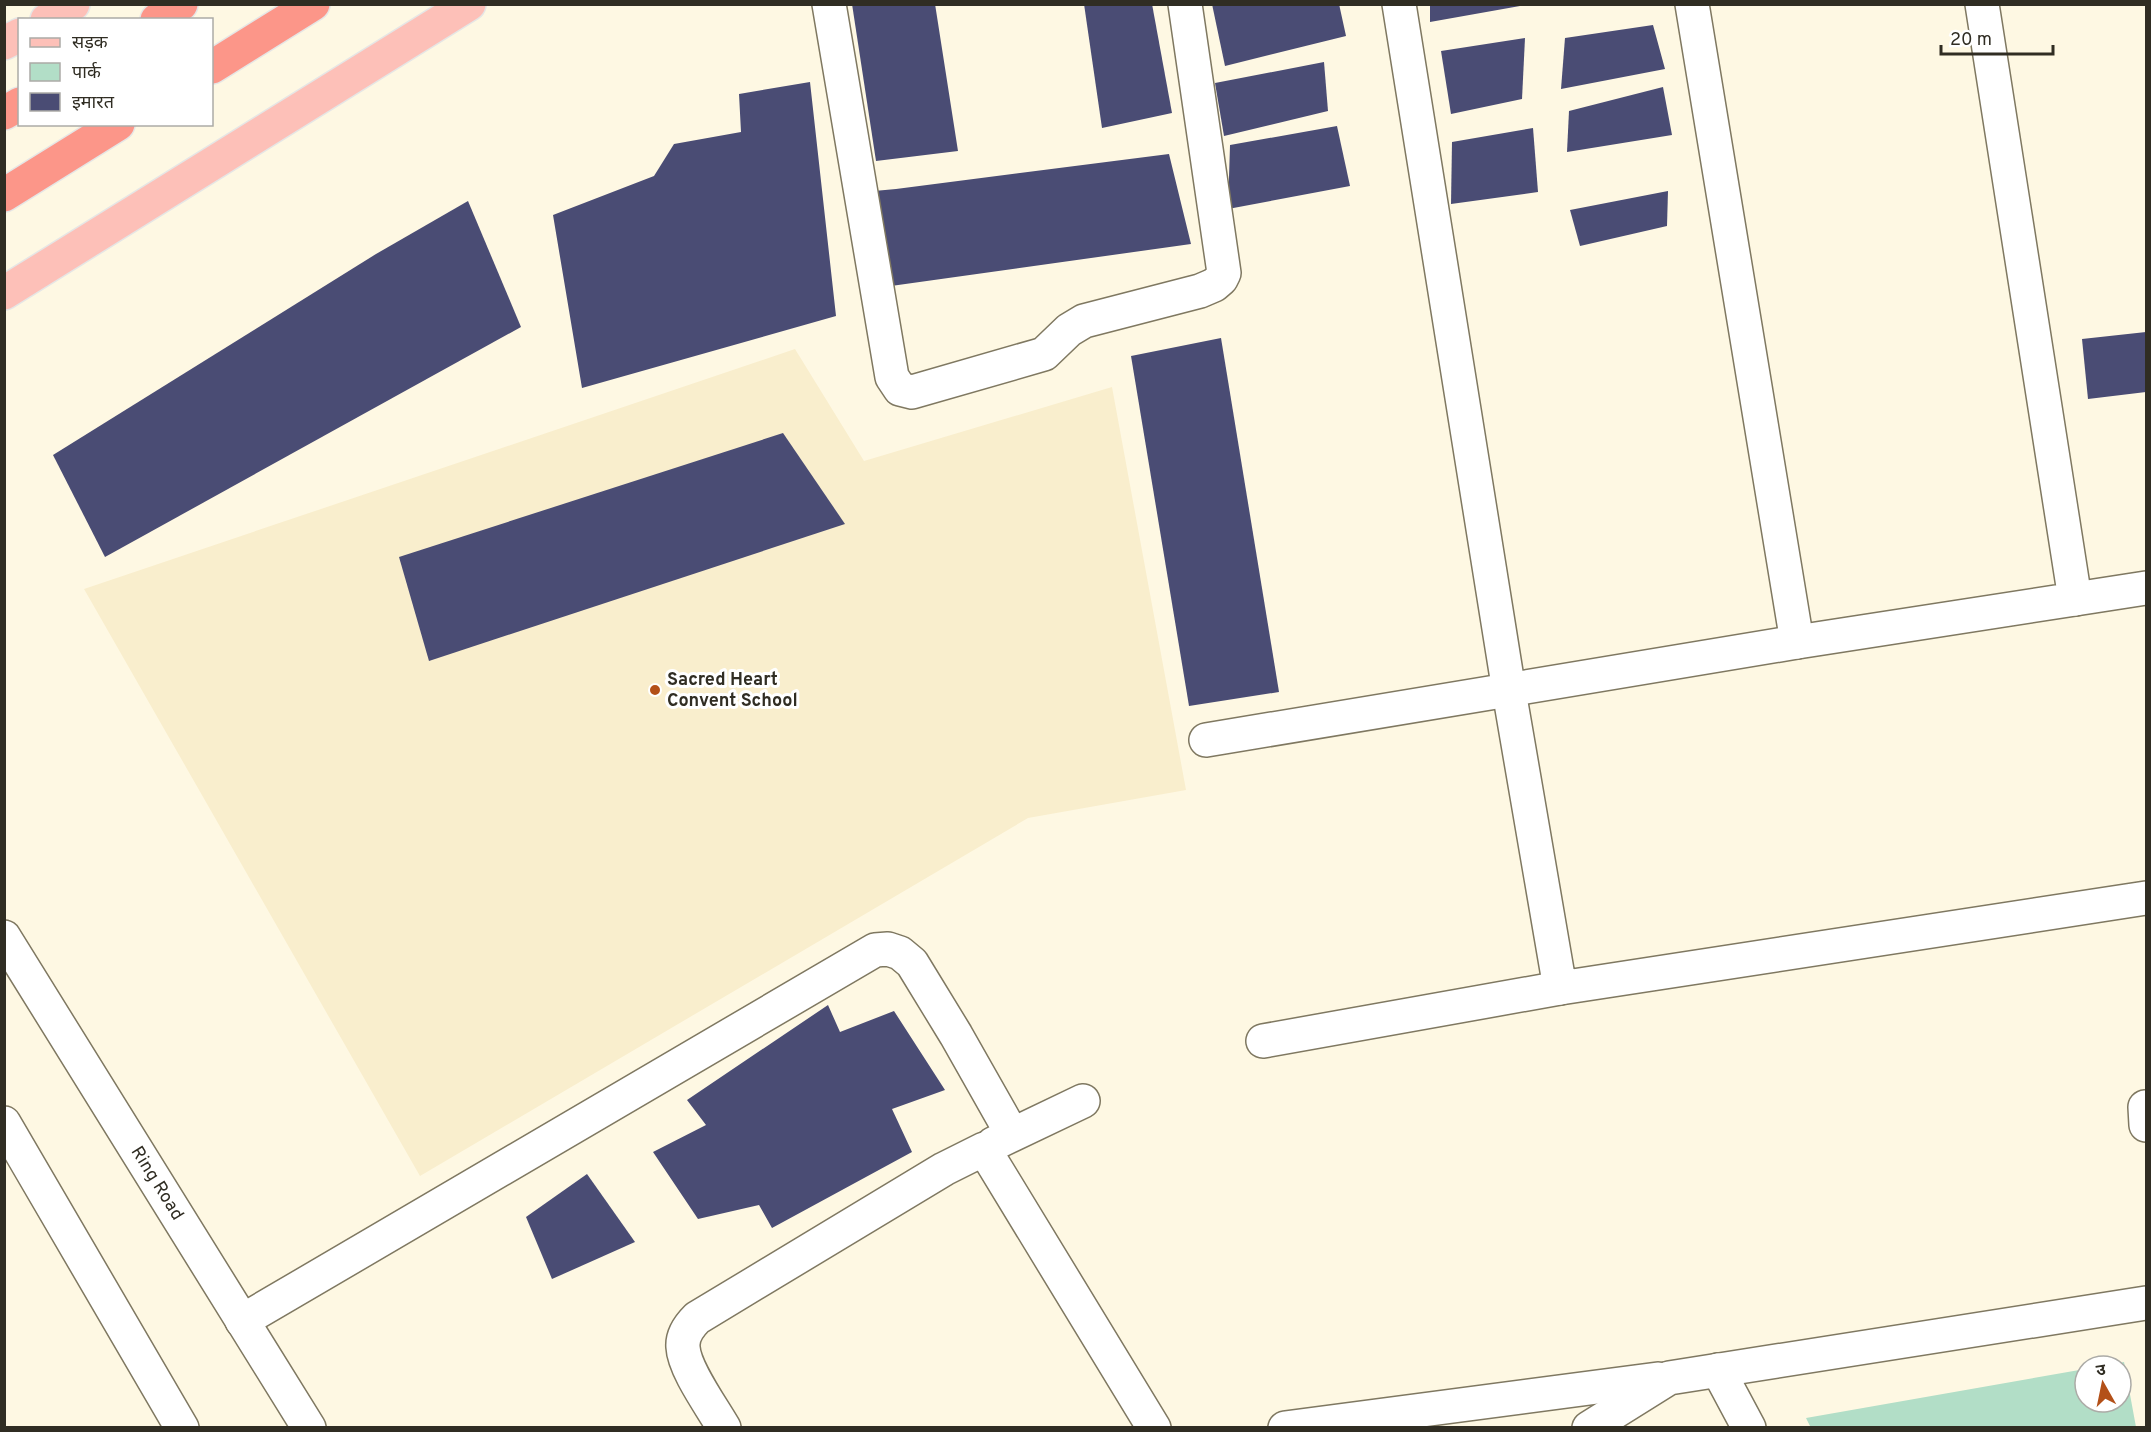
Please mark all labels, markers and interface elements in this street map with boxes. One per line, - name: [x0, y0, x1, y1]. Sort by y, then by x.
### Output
- legend: [18, 18, 213, 126]
- scale bar: [1941, 18, 2054, 56]
- text: 20 m: [1950, 29, 1992, 52]
- text: सड़क: [72, 32, 109, 55]
- text: पार्क: [72, 61, 102, 85]
- text: इमारत: [72, 92, 115, 115]
- place label: Sacred Heart Convent School: [667, 669, 798, 713]
- marker: Sacred Heart Convent School: [648, 683, 662, 697]
- street label: Ring Road: [125, 1142, 189, 1225]
- north arrow: [2073, 1354, 2133, 1414]
- text: उ: [2095, 1360, 2108, 1382]

